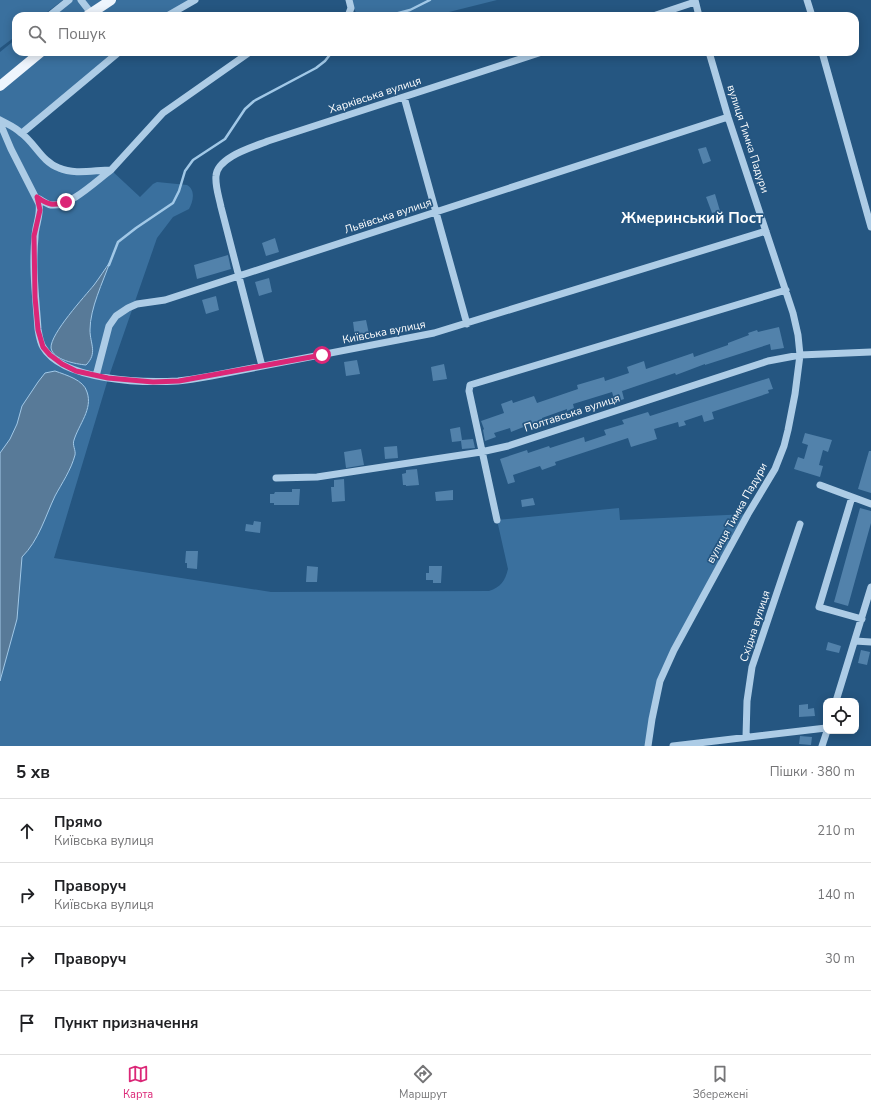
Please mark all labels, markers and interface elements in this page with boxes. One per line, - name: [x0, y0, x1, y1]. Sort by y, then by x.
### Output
- search box: [12, 12, 859, 56]
- icon: search: [26, 23, 48, 45]
- text: Пошук: [58, 24, 106, 44]
- street label: Харківська вулиця: [327, 73, 423, 117]
- street label: вулиця Тимка Падури: [723, 83, 773, 195]
- route end: [57, 193, 75, 211]
- street label: Львівська вулиця: [342, 195, 434, 237]
- district label: Жмеринський Пост: [621, 208, 763, 228]
- street label: Київська вулиця: [341, 317, 427, 347]
- route start: [313, 346, 331, 364]
- street label: Полтавська вулиця: [522, 390, 622, 436]
- street label: вулиця Тимка Падури: [703, 460, 771, 566]
- street label: Східна вулиця: [736, 588, 774, 664]
- map controls: [823, 698, 859, 734]
- button: locate: [823, 698, 859, 734]
- text: 5 хв: [16, 761, 50, 784]
- text: Пішки · 380 m: [770, 763, 855, 781]
- text: Прямо: [54, 812, 102, 832]
- icon: ahead: [16, 820, 38, 842]
- text: 210 m: [817, 822, 855, 840]
- text: Київська вулиця: [54, 832, 154, 850]
- text: Праворуч: [54, 876, 126, 896]
- icon: right: [16, 884, 38, 906]
- text: 140 m: [817, 886, 855, 904]
- text: Київська вулиця: [54, 896, 154, 914]
- icon: right: [16, 948, 38, 970]
- text: Праворуч: [54, 949, 126, 969]
- text: 30 m: [825, 950, 855, 968]
- icon: arrive: [16, 1012, 38, 1034]
- text: Пункт призначення: [54, 1013, 199, 1033]
- tab: Карта: [123, 1063, 153, 1102]
- tab: Маршрут: [399, 1063, 447, 1102]
- tab: Збережені: [693, 1063, 748, 1102]

